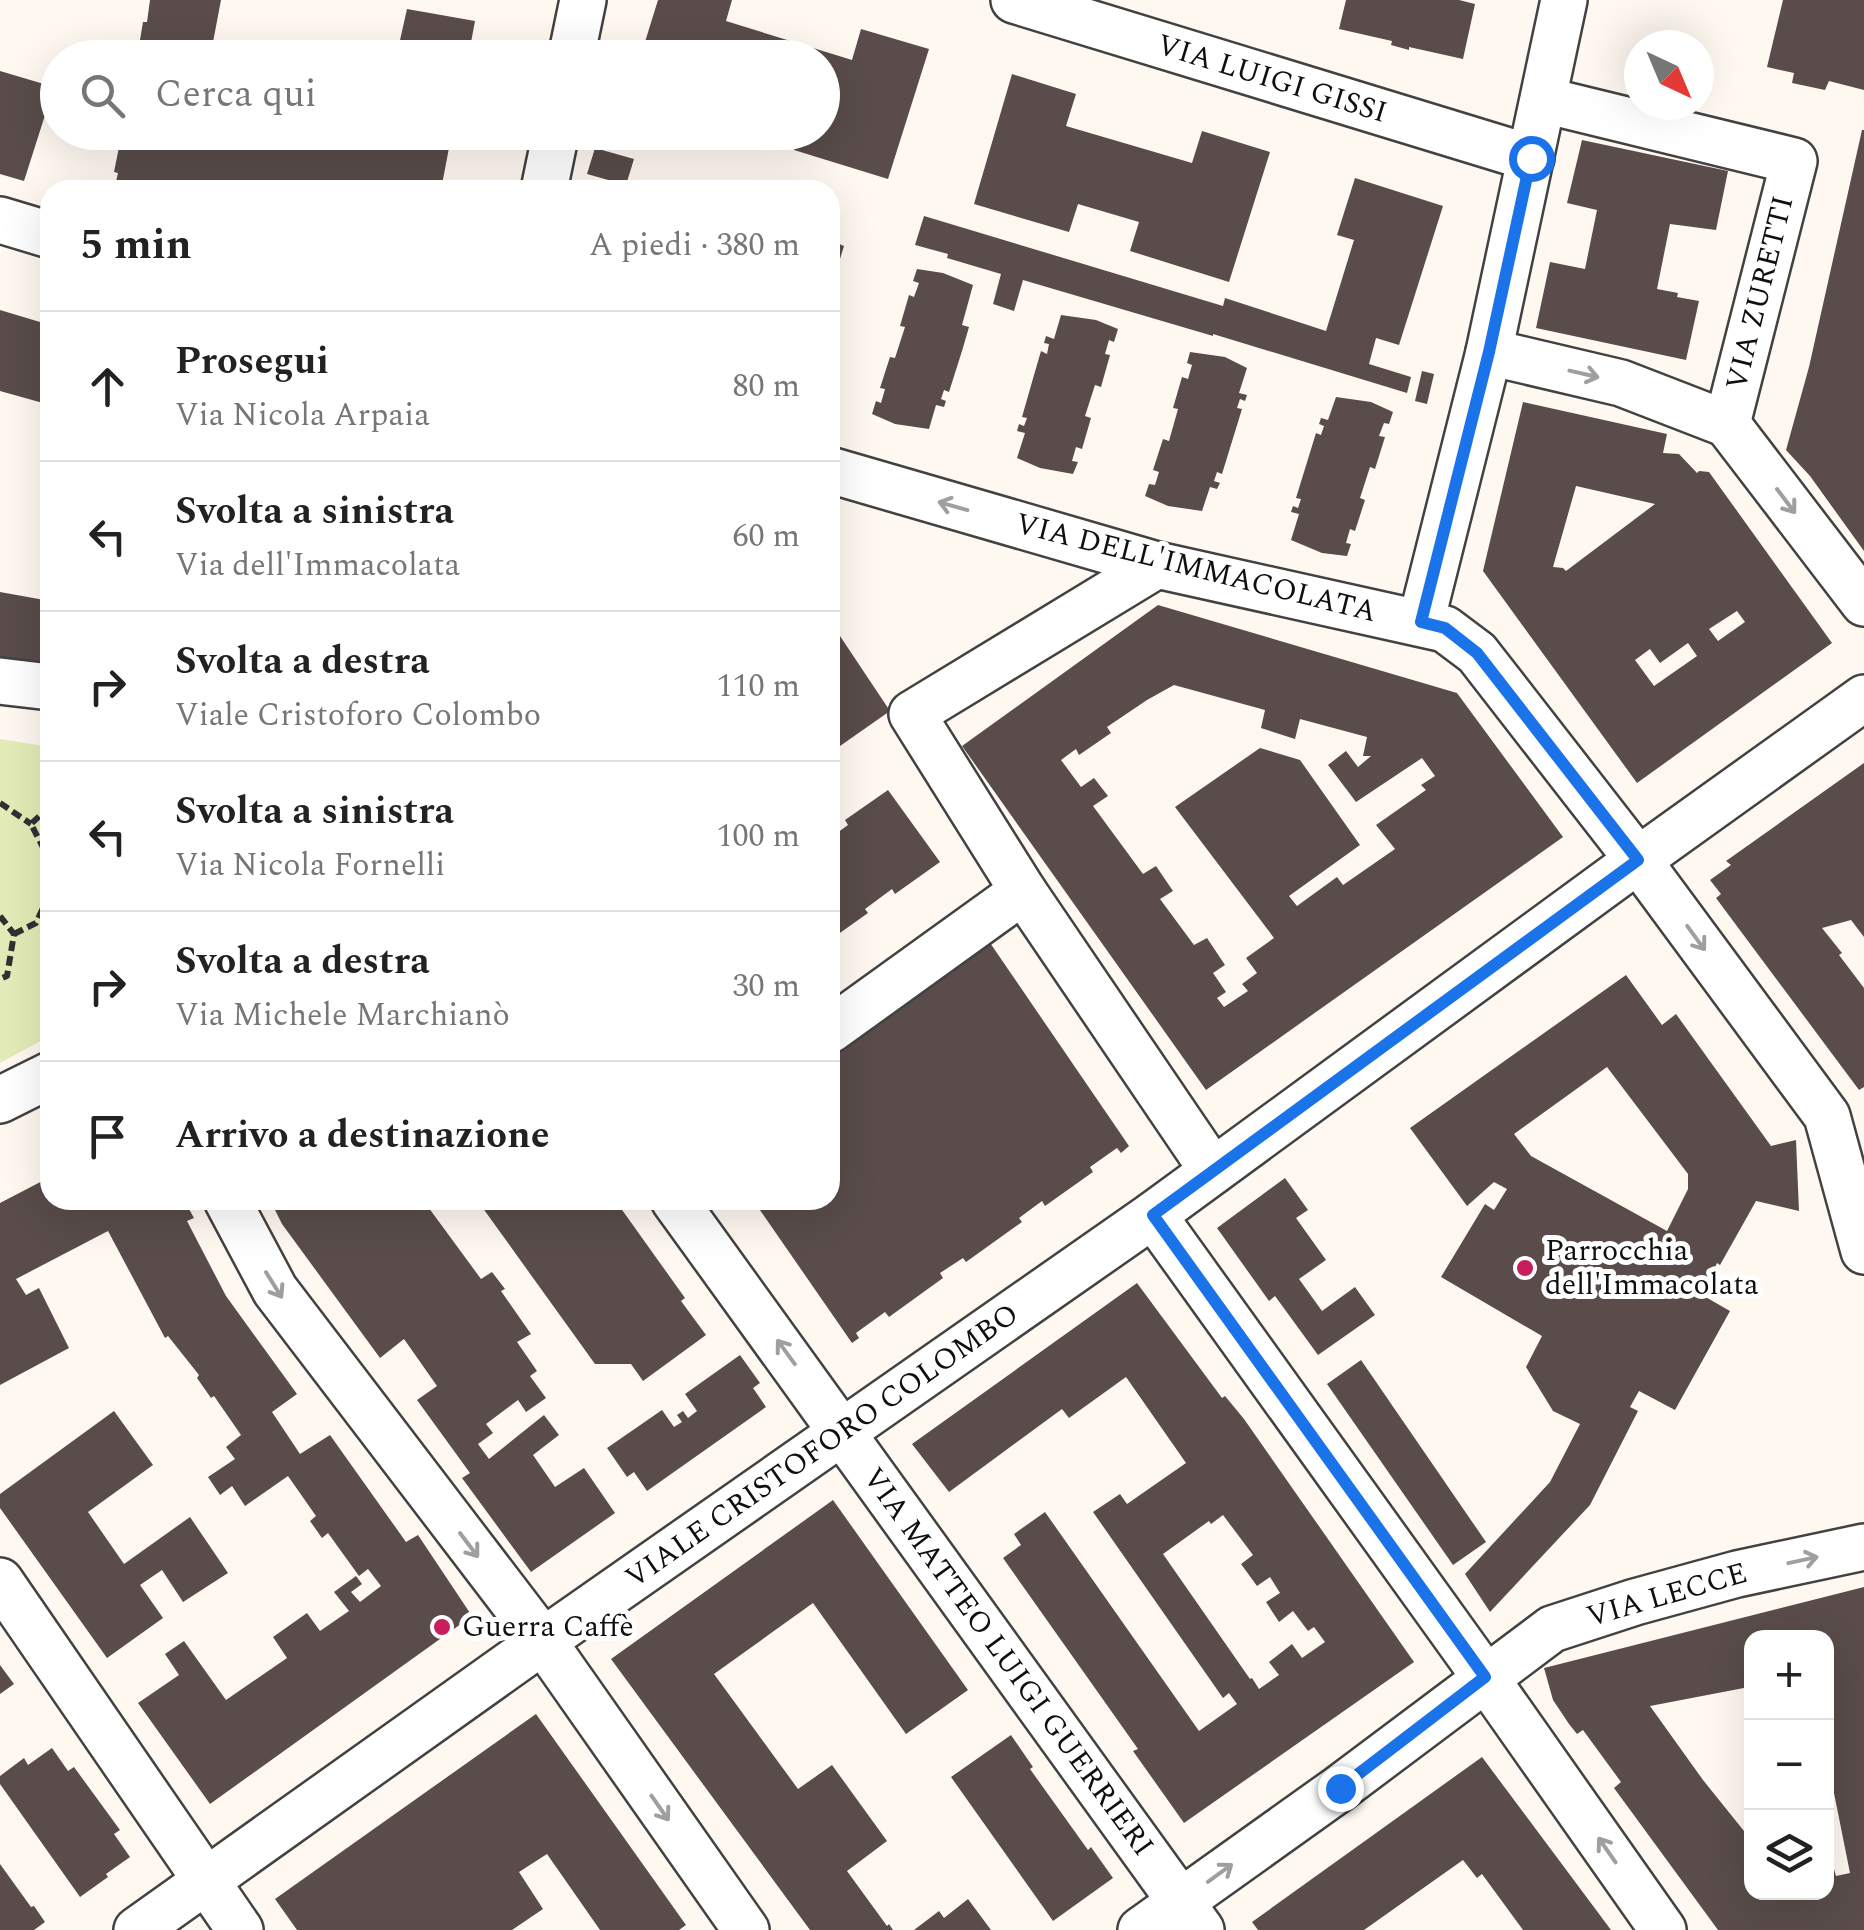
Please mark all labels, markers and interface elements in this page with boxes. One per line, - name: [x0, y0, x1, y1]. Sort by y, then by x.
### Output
- street label: VIA LUIGI GISSI: [1151, 22, 1393, 136]
- north arrow: [1624, 30, 1714, 120]
- search box: [40, 40, 840, 150]
- text: Cerca qui: [155, 66, 317, 124]
- icon: search: [75, 68, 130, 123]
- route start: [1509, 136, 1555, 182]
- street label: VIA ZURETTI: [1714, 191, 1806, 395]
- text: 5 min: [80, 214, 192, 277]
- text: A piedi · 380 m: [589, 221, 800, 270]
- text: Prosegui: [175, 333, 329, 391]
- icon: ahead: [80, 359, 135, 414]
- text: 80 m: [732, 362, 800, 411]
- one-way arrow: [1567, 366, 1599, 384]
- text: Via Nicola Arpaia: [175, 391, 430, 440]
- text: Svolta a sinistra: [175, 483, 454, 541]
- one-way arrow: [1775, 488, 1797, 514]
- one-way arrow: [938, 496, 969, 514]
- street label: VIA DELL'IMMACOLATA: [1011, 501, 1381, 635]
- icon: left: [80, 509, 135, 564]
- text: 60 m: [732, 512, 800, 561]
- text: Via dell'Immacolata: [175, 541, 460, 590]
- text: Svolta a destra: [175, 633, 430, 691]
- icon: right: [80, 659, 135, 714]
- text: 110 m: [716, 662, 800, 711]
- text: Viale Cristoforo Colombo: [175, 691, 541, 740]
- text: Svolta a sinistra: [175, 783, 454, 841]
- icon: left: [80, 809, 135, 864]
- text: 100 m: [716, 812, 800, 861]
- text: Via Nicola Fornelli: [175, 841, 445, 890]
- one-way arrow: [1685, 924, 1706, 951]
- text: Svolta a destra: [175, 933, 430, 991]
- icon: right: [80, 959, 135, 1014]
- text: 30 m: [732, 962, 800, 1011]
- text: Via Michele Marchianò: [175, 991, 510, 1040]
- text: Arrivo a destinazione: [175, 1107, 550, 1165]
- icon: arrive: [80, 1109, 135, 1164]
- place label: Parrocchia dell'Immacolata: [1545, 1228, 1759, 1308]
- marker: Parrocchia dell'Immacolata: [1514, 1257, 1536, 1279]
- one-way arrow: [263, 1271, 284, 1299]
- street label: VIALE CRISTOFORO COLOMBO: [616, 1292, 1028, 1600]
- one-way arrow: [775, 1339, 796, 1366]
- street label: VIA MATTEO LUIGI GUERRIERI: [851, 1458, 1165, 1866]
- one-way arrow: [459, 1531, 480, 1558]
- one-way arrow: [1786, 1549, 1818, 1568]
- street label: VIA LECCE: [1581, 1550, 1753, 1640]
- place label: Guerra Caffè: [462, 1604, 634, 1650]
- marker: Guerra Caffè: [431, 1616, 453, 1638]
- map controls: [1744, 1630, 1834, 1900]
- button: +: [1744, 1630, 1834, 1720]
- button: −: [1744, 1720, 1834, 1810]
- route end: [1318, 1766, 1364, 1812]
- one-way arrow: [649, 1793, 670, 1821]
- button: layers: [1744, 1810, 1834, 1900]
- one-way arrow: [1597, 1837, 1618, 1864]
- one-way arrow: [1206, 1863, 1233, 1884]

